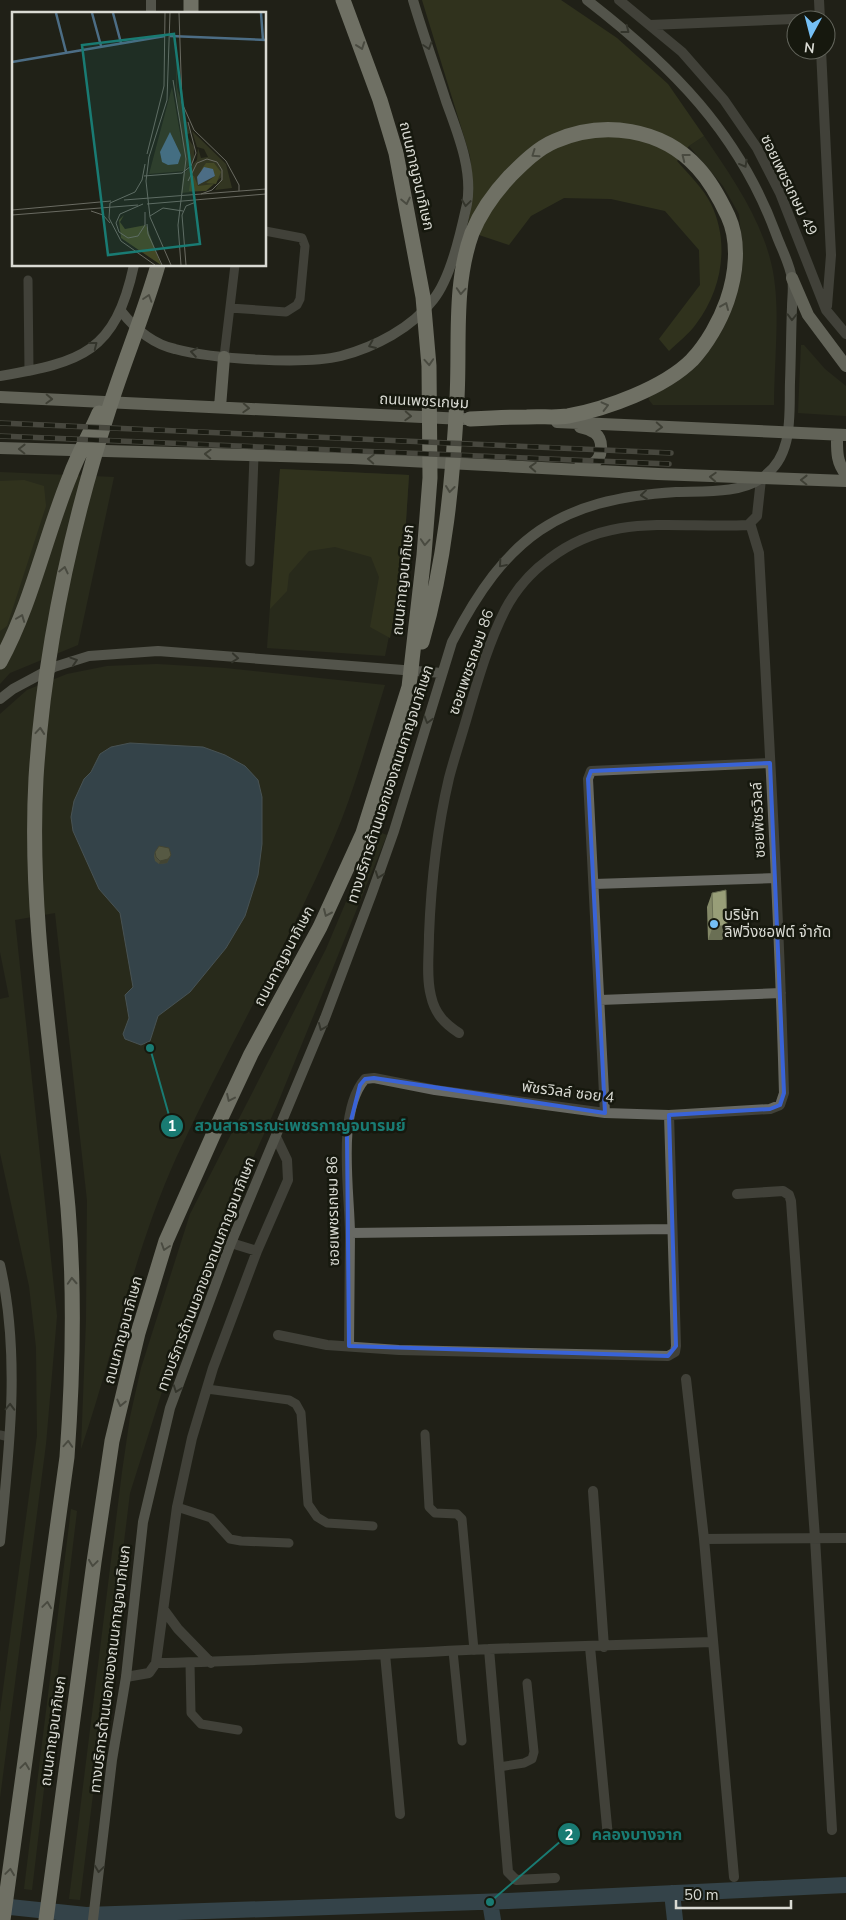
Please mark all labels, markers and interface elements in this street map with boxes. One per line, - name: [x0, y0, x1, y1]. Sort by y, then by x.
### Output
- north arrow: [786, 10, 836, 60]
- inset map: [12, 12, 266, 266]
- one-way arrow: [620, 24, 629, 32]
- text: N: [803, 37, 816, 57]
- one-way arrow: [355, 41, 365, 49]
- one-way arrow: [423, 42, 433, 50]
- street label: ถนนกาญจนาภิเษก: [395, 120, 439, 232]
- street label: ซอยเพชรเกษม 49: [756, 131, 822, 239]
- one-way arrow: [531, 148, 541, 157]
- one-way arrow: [682, 154, 691, 163]
- one-way arrow: [737, 159, 747, 168]
- one-way arrow: [400, 197, 411, 206]
- one-way arrow: [461, 199, 472, 207]
- one-way arrow: [456, 288, 467, 296]
- one-way arrow: [142, 294, 152, 303]
- one-way arrow: [718, 302, 729, 311]
- one-way arrow: [786, 313, 797, 321]
- one-way arrow: [368, 339, 377, 350]
- one-way arrow: [89, 341, 98, 350]
- one-way arrow: [190, 348, 199, 358]
- one-way arrow: [423, 358, 434, 366]
- street label: ถนนเพชรเกษม: [379, 389, 469, 413]
- one-way arrow: [45, 394, 53, 405]
- one-way arrow: [601, 401, 610, 412]
- one-way arrow: [242, 403, 250, 414]
- one-way arrow: [405, 411, 413, 422]
- one-way arrow: [655, 422, 663, 433]
- one-way arrow: [18, 444, 26, 454]
- one-way arrow: [204, 449, 212, 459]
- one-way arrow: [366, 454, 374, 464]
- one-way arrow: [529, 461, 537, 472]
- one-way arrow: [708, 472, 716, 482]
- one-way arrow: [799, 475, 807, 486]
- one-way arrow: [446, 484, 456, 493]
- one-way arrow: [640, 489, 648, 500]
- street label: ถนนกาญจนาภิเษก: [387, 524, 419, 636]
- one-way arrow: [420, 538, 431, 546]
- one-way arrow: [499, 559, 508, 568]
- one-way arrow: [58, 566, 69, 575]
- street label: ซอยเพชรเกษม 86: [444, 607, 498, 717]
- one-way arrow: [15, 614, 25, 623]
- one-way arrow: [231, 652, 239, 663]
- one-way arrow: [69, 656, 77, 666]
- street label: ทางบริการด้านนอกของถนนกาญจนาภิเษก: [342, 662, 438, 906]
- one-way arrow: [423, 715, 433, 723]
- one-way arrow: [34, 727, 45, 735]
- street label: ซอยพัชรวิลล์: [746, 781, 770, 859]
- one-way arrow: [374, 870, 384, 878]
- street label: ถนนกาญจนาภิเษก: [249, 902, 319, 1010]
- place label: บริษัท ลิฟวิ่งซอฟต์ จำกัด: [724, 905, 831, 942]
- one-way arrow: [322, 908, 333, 917]
- marker: บริษัท ลิฟวิ่งซอฟต์ จำกัด: [708, 918, 720, 930]
- one-way arrow: [317, 1022, 328, 1031]
- street label: พัชรวิลล์ ซอย 4: [521, 1076, 615, 1108]
- one-way arrow: [226, 1093, 237, 1102]
- callout: สวนสาธารณะเพชรกาญจนารมย์: [159, 1110, 415, 1141]
- text: สวนสาธารณะเพชรกาญจนารมย์: [194, 1115, 406, 1137]
- text: 1: [167, 1116, 177, 1136]
- street label: ทางบริการด้านนอกของถนนกาญจนาภิเษก: [152, 1154, 260, 1394]
- street label: ซอยเพชรเกษม 86: [322, 1156, 344, 1266]
- one-way arrow: [161, 1242, 171, 1251]
- street label: ถนนกาญจนาภิเษก: [99, 1274, 147, 1386]
- one-way arrow: [67, 1277, 78, 1285]
- one-way arrow: [173, 1384, 183, 1393]
- one-way arrow: [116, 1399, 127, 1408]
- one-way arrow: [4, 1402, 15, 1410]
- one-way arrow: [63, 1439, 74, 1447]
- street label: ทางบริการด้านนอกของถนนกาญจนาภิเษก: [85, 1544, 135, 1794]
- one-way arrow: [89, 1559, 99, 1568]
- one-way arrow: [41, 1600, 52, 1608]
- street label: ถนนกาญจนาภิเษก: [35, 1674, 71, 1788]
- one-way arrow: [19, 1761, 29, 1770]
- callout: คลองบางจาก: [557, 1819, 693, 1850]
- text: คลองบางจาก: [592, 1824, 682, 1846]
- text: 2: [564, 1825, 574, 1845]
- one-way arrow: [95, 1864, 105, 1873]
- one-way arrow: [4, 1867, 15, 1875]
- scale bar: [676, 1878, 791, 1910]
- text: 50 m: [684, 1885, 719, 1905]

